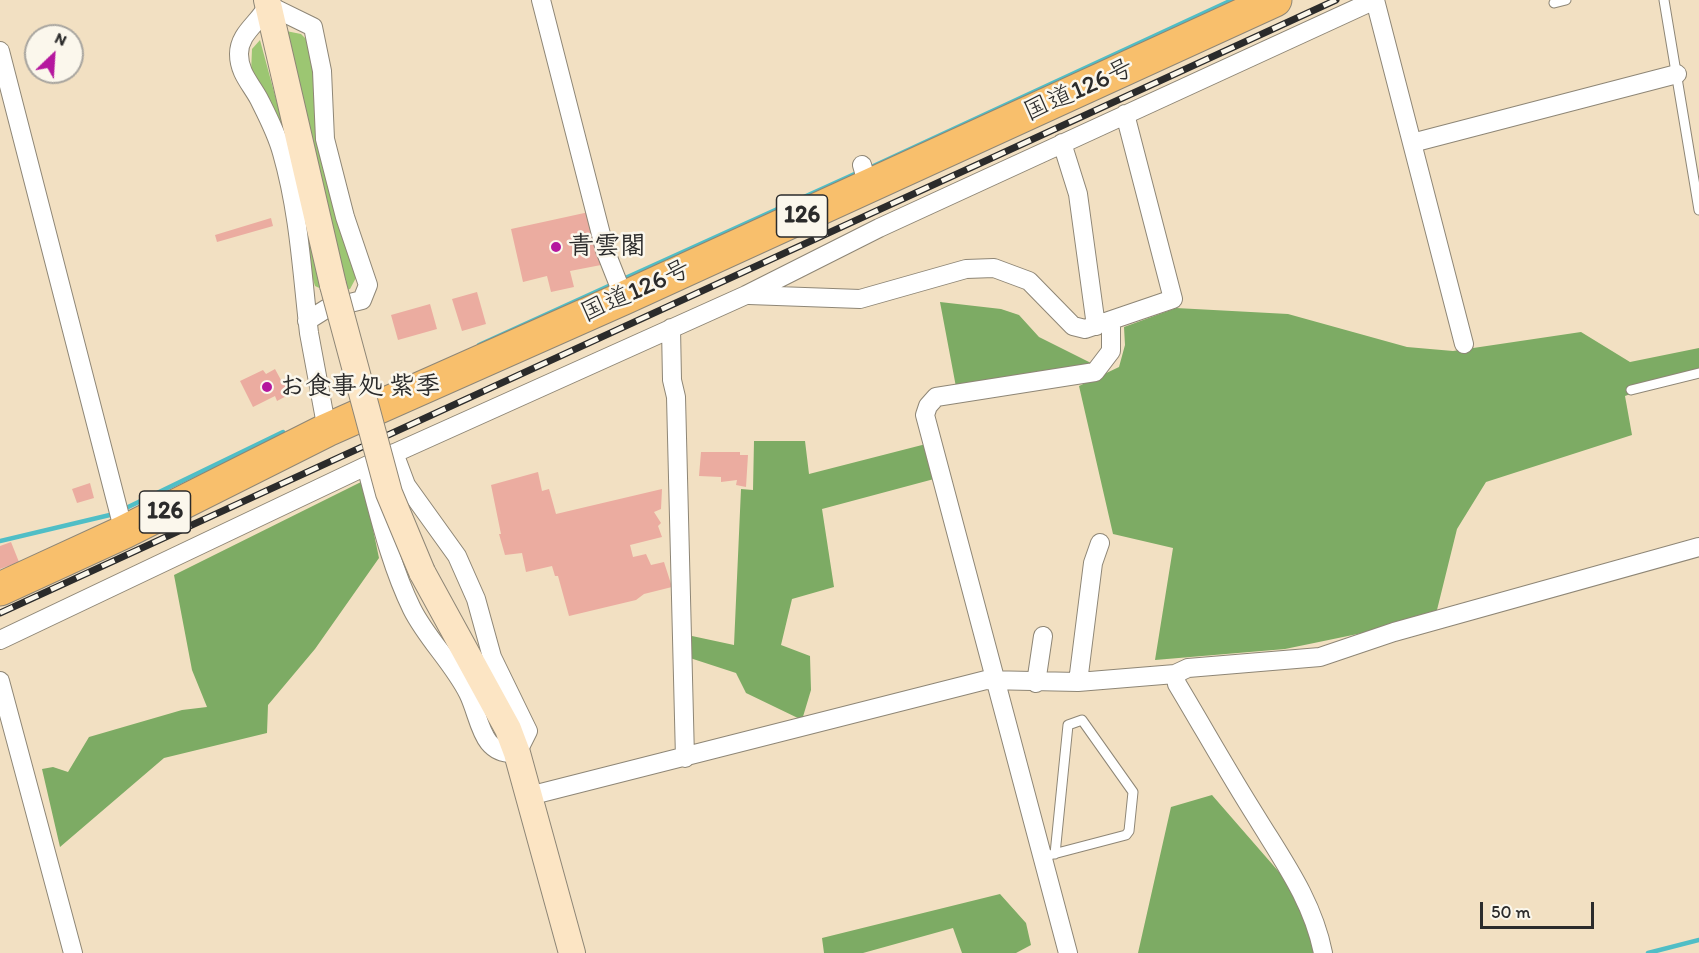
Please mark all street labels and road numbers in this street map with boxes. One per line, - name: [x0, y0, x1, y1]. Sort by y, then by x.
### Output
- street label: 国道126号: [1019, 53, 1139, 129]
- road number: 126: [776, 195, 828, 237]
- street label: 国道126号: [576, 254, 696, 330]
- road number: 126: [140, 491, 190, 533]

